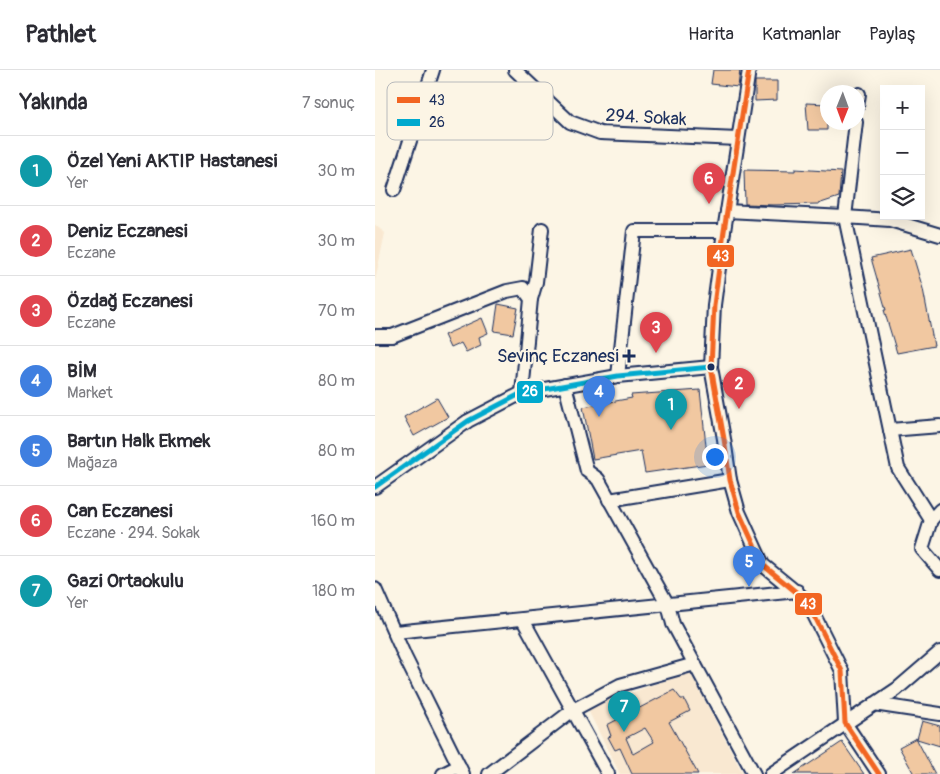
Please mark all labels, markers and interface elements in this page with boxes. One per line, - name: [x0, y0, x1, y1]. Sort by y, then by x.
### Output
- text: Pathlet: [25, 20, 96, 49]
- text: Harita: [688, 23, 734, 46]
- text: Katmanlar: [762, 23, 841, 46]
- text: Paylaş: [869, 23, 915, 46]
- legend: [387, 82, 553, 140]
- north arrow: [820, 85, 865, 130]
- map controls: [880, 85, 925, 220]
- button: +: [880, 85, 925, 130]
- text: Yakında: [20, 89, 87, 116]
- text: 43: [429, 92, 445, 109]
- text: 7 sonuç: [302, 93, 355, 113]
- street label: 294. Sokak: [605, 104, 688, 131]
- text: 26: [429, 114, 445, 131]
- button: −: [880, 130, 925, 175]
- text: Özel Yeni AKTIP Hastanesi: [67, 149, 277, 173]
- text: 1: [33, 161, 39, 181]
- text: 30 m: [317, 161, 355, 181]
- pin: 6: [693, 163, 725, 204]
- text: Yer: [67, 173, 88, 193]
- button: layers: [880, 175, 925, 220]
- text: Deniz Eczanesi: [67, 219, 188, 243]
- text: 2: [32, 231, 40, 251]
- text: 30 m: [317, 231, 355, 251]
- text: Eczane: [67, 243, 116, 263]
- line badge: 43: [706, 244, 735, 268]
- text: 43: [713, 248, 729, 265]
- text: Özdağ Eczanesi: [67, 289, 193, 313]
- text: 3: [32, 301, 40, 321]
- text: 70 m: [318, 301, 355, 321]
- pin: 3: [640, 312, 672, 353]
- text: Eczane: [67, 313, 116, 333]
- place label: Sevinç Eczanesi: [497, 345, 619, 368]
- marker: Sevinç Eczanesi: [623, 350, 635, 362]
- text: BİM: [67, 359, 97, 383]
- unlabelled marker: [706, 362, 716, 372]
- pin: 2: [723, 368, 755, 409]
- text: 4: [31, 371, 41, 391]
- text: 80 m: [318, 371, 355, 391]
- pin: 4: [583, 376, 615, 417]
- line badge: 26: [516, 380, 544, 404]
- text: Market: [67, 383, 113, 403]
- text: 26: [522, 383, 538, 400]
- pin: 1: [655, 389, 687, 430]
- text: Bartın Halk Ekmek: [67, 429, 210, 453]
- text: 5: [32, 441, 40, 461]
- text: 80 m: [318, 441, 355, 461]
- your location: [702, 444, 728, 470]
- text: Mağaza: [67, 453, 118, 473]
- text: Can Eczanesi: [67, 499, 173, 523]
- text: 6: [31, 511, 41, 531]
- text: 160 m: [311, 511, 355, 531]
- text: Eczane · 294. Sokak: [67, 523, 200, 543]
- pin: 5: [733, 546, 765, 587]
- text: Gazi Ortaokulu: [67, 569, 184, 593]
- text: 7: [32, 581, 40, 601]
- text: 180 m: [312, 581, 355, 601]
- line badge: 43: [794, 592, 823, 616]
- text: Yer: [67, 593, 88, 613]
- text: 43: [800, 596, 816, 613]
- pin: 7: [608, 691, 640, 732]

